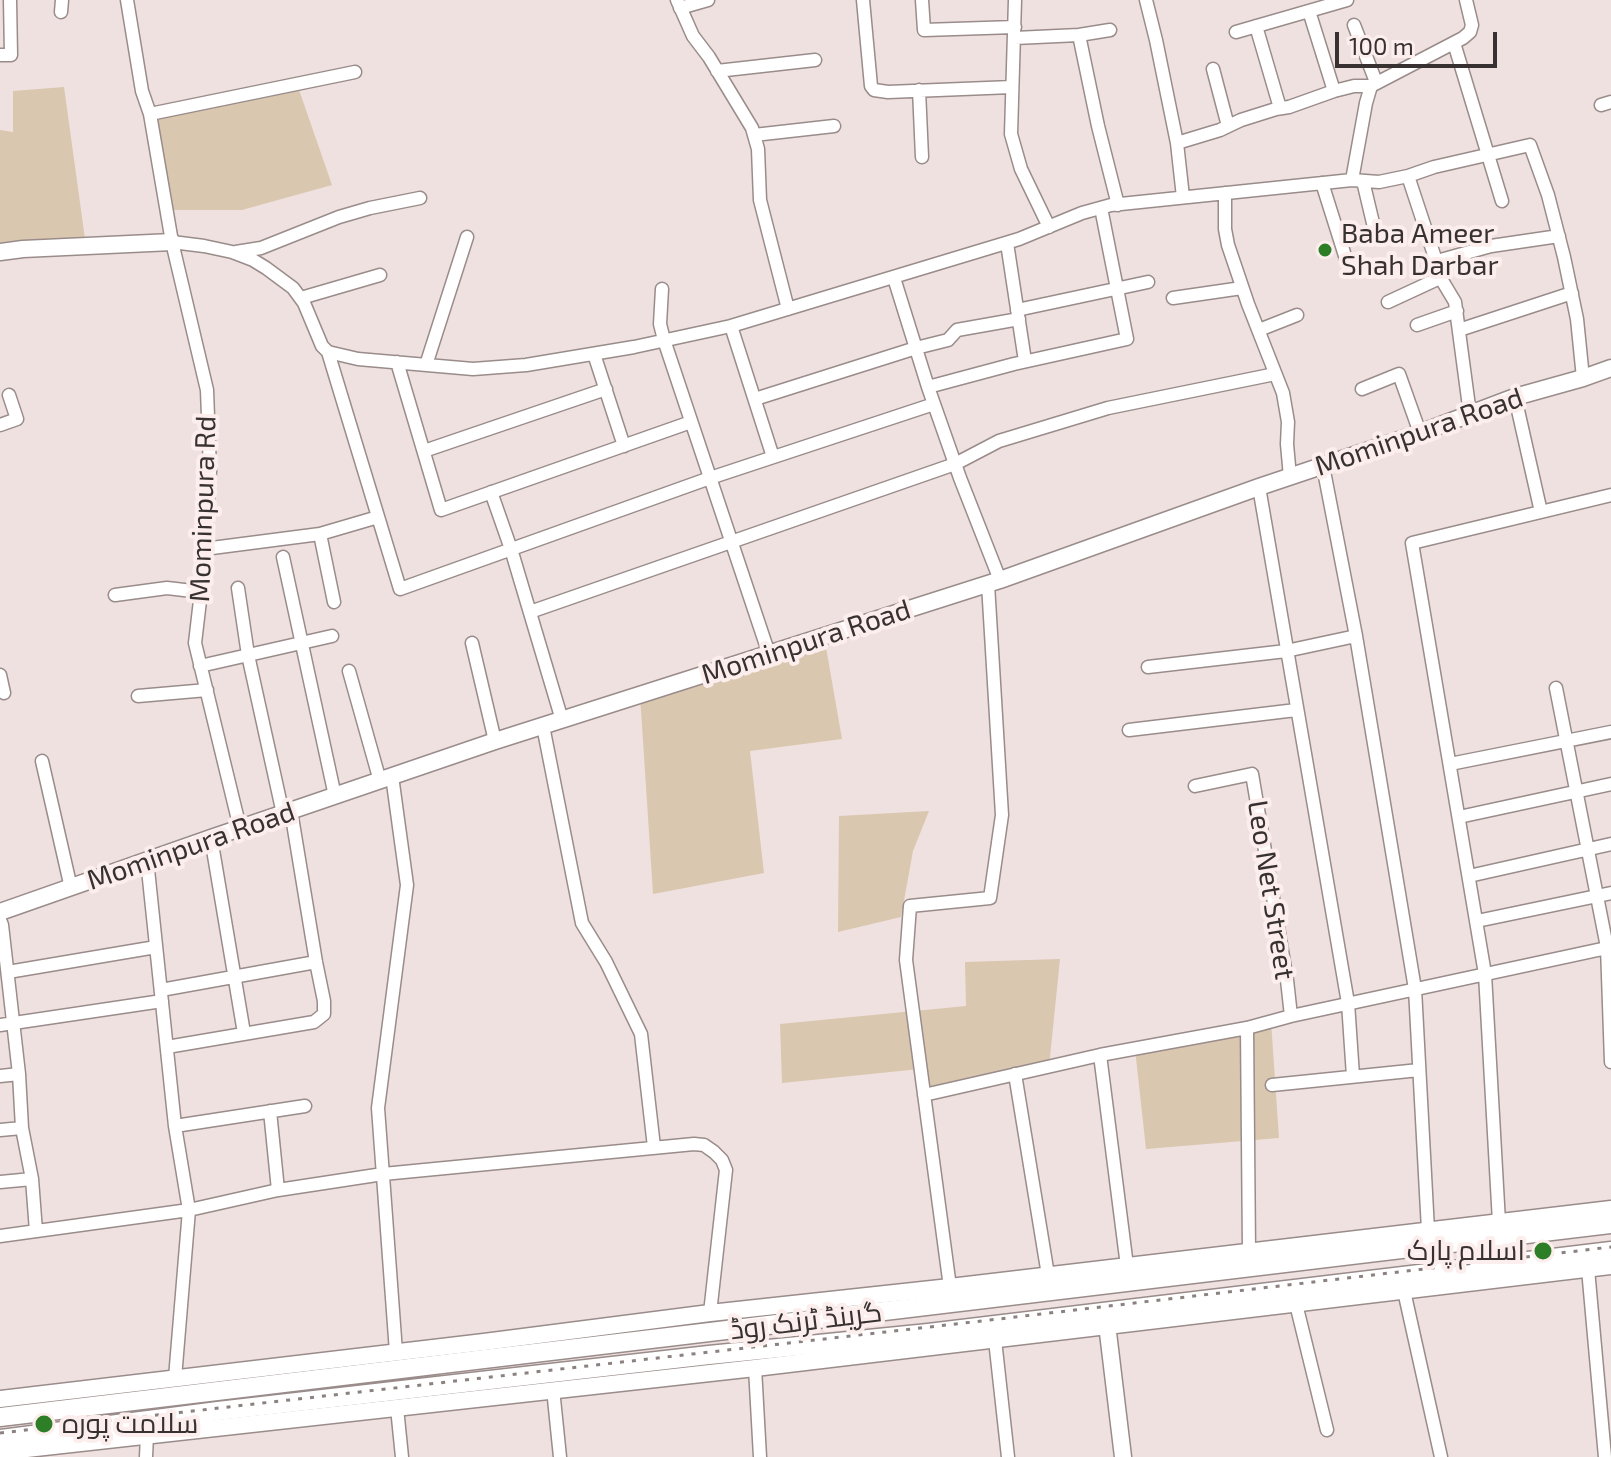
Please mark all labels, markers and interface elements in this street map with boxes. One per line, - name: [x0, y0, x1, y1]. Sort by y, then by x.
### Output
- scale bar: [1339, 16, 1501, 66]
- text: 100 m: [1349, 31, 1414, 60]
- place label: Baba Ameer Shah Darbar: [1341, 217, 1499, 283]
- marker: Baba Ameer Shah Darbar: [1316, 241, 1334, 259]
- street label: Mominpura Road: [1311, 381, 1527, 483]
- street label: Mominpura Rd: [183, 415, 223, 603]
- street label: Mominpura Road: [697, 592, 915, 692]
- street label: Mominpura Road: [83, 795, 299, 897]
- street label: Leo Net Street: [1240, 798, 1302, 982]
- place label: اسلام پارک: [1407, 1234, 1525, 1268]
- marker: اسلام پارک: [1532, 1240, 1554, 1262]
- street label: گرینڈ ٹرنک روڈ: [728, 1295, 884, 1347]
- place label: سلامت پورہ: [62, 1407, 198, 1441]
- marker: سلامت پورہ: [33, 1413, 55, 1435]

